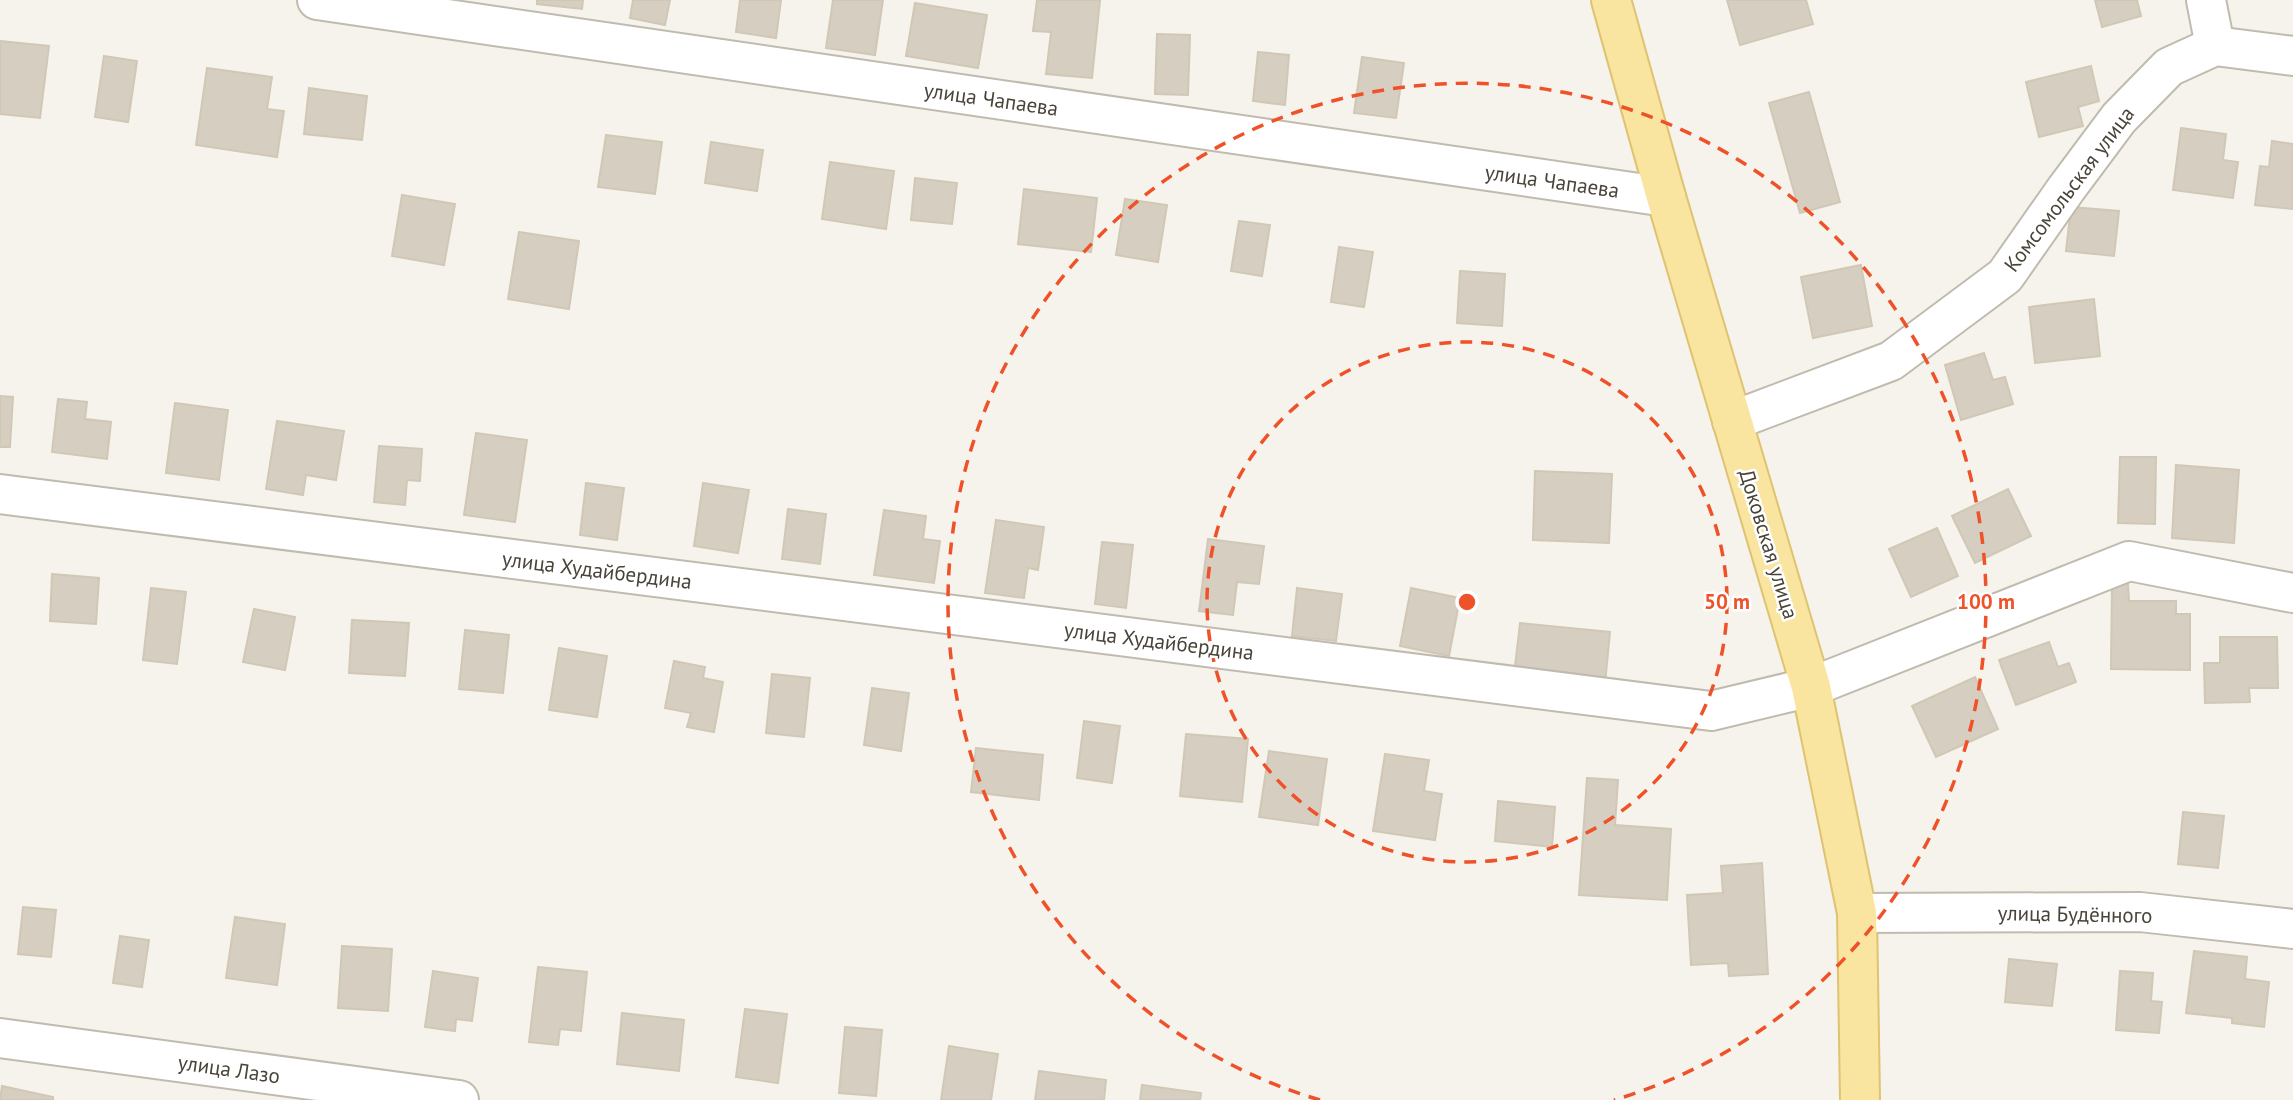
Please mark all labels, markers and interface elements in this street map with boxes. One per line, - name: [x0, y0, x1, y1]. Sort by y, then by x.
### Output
- street label: улица Чапаева: [922, 76, 1060, 122]
- street label: Комсомольская улица: [1998, 101, 2140, 277]
- street label: улица Чапаева: [1483, 158, 1621, 204]
- street label: Доковская улица: [1733, 466, 1805, 622]
- street label: улица Худайбердина: [501, 545, 693, 595]
- text: 50 m: [1704, 588, 1750, 615]
- text: 100 m: [1957, 588, 2015, 615]
- centre of rings: [1455, 590, 1479, 614]
- street label: улица Худайбердина: [1063, 616, 1255, 666]
- street label: улица Будённого: [1997, 899, 2153, 929]
- street label: улица Лазо: [176, 1048, 282, 1090]

